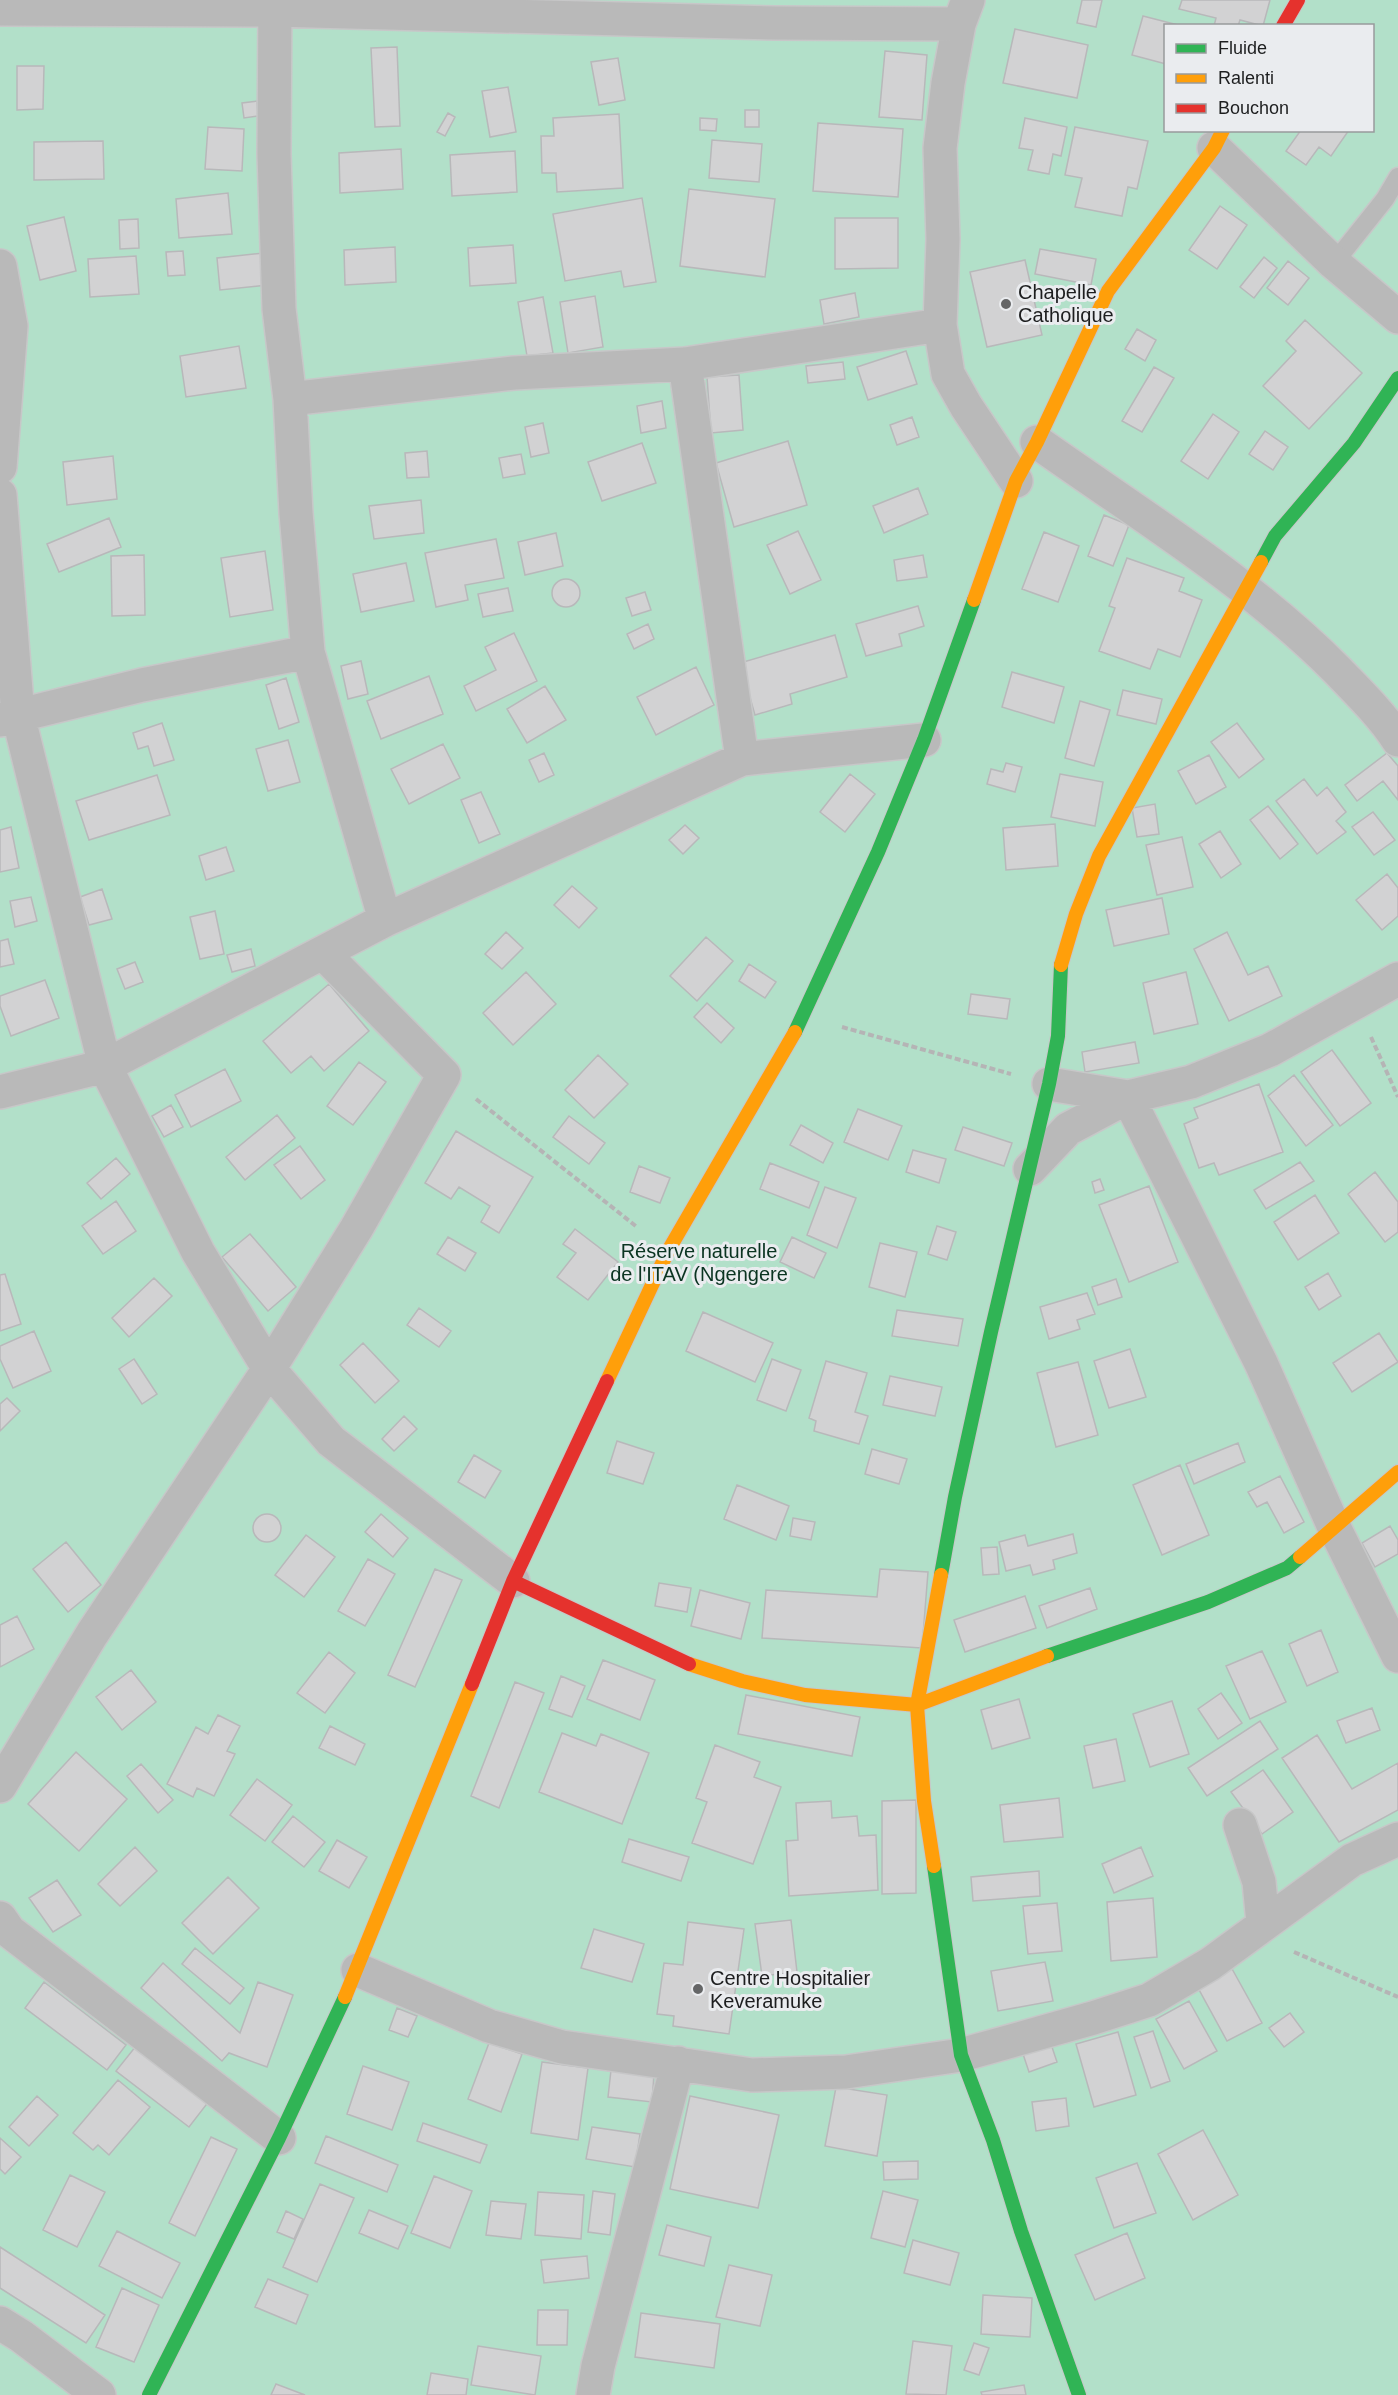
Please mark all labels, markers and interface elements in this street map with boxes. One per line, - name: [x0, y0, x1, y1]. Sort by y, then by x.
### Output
- legend: [1164, 24, 1374, 132]
- text: Fluide: [1218, 38, 1267, 58]
- text: Ralenti: [1218, 68, 1274, 88]
- text: Bouchon: [1218, 98, 1289, 118]
- place label: Chapelle Catholique: [1018, 281, 1114, 326]
- marker: Chapelle Catholique: [999, 297, 1013, 311]
- park label: Réserve naturelle de l'ITAV (Ngengere: [610, 1240, 788, 1285]
- place label: Centre Hospitalier Keveramuke: [710, 1967, 870, 2012]
- marker: Centre Hospitalier Keveramuke: [691, 1982, 705, 1996]

